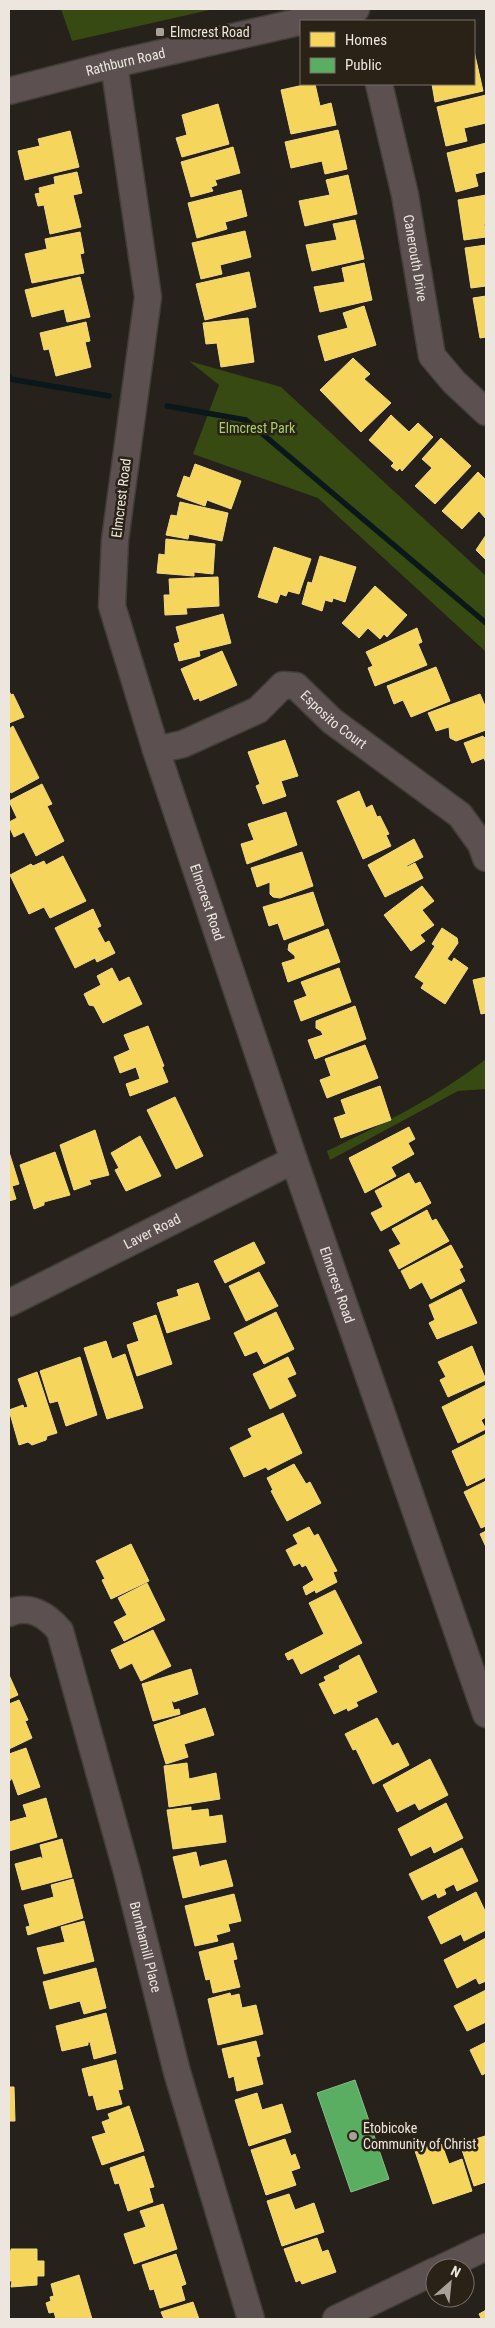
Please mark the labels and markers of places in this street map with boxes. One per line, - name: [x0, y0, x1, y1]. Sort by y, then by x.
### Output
- place label: Elmcrest Road: [170, 24, 250, 40]
- marker: Elmcrest Road: [154, 26, 166, 38]
- place label: Etobicoke Community of Christ: [363, 2120, 476, 2152]
- marker: Etobicoke Community of Christ: [347, 2130, 359, 2142]

